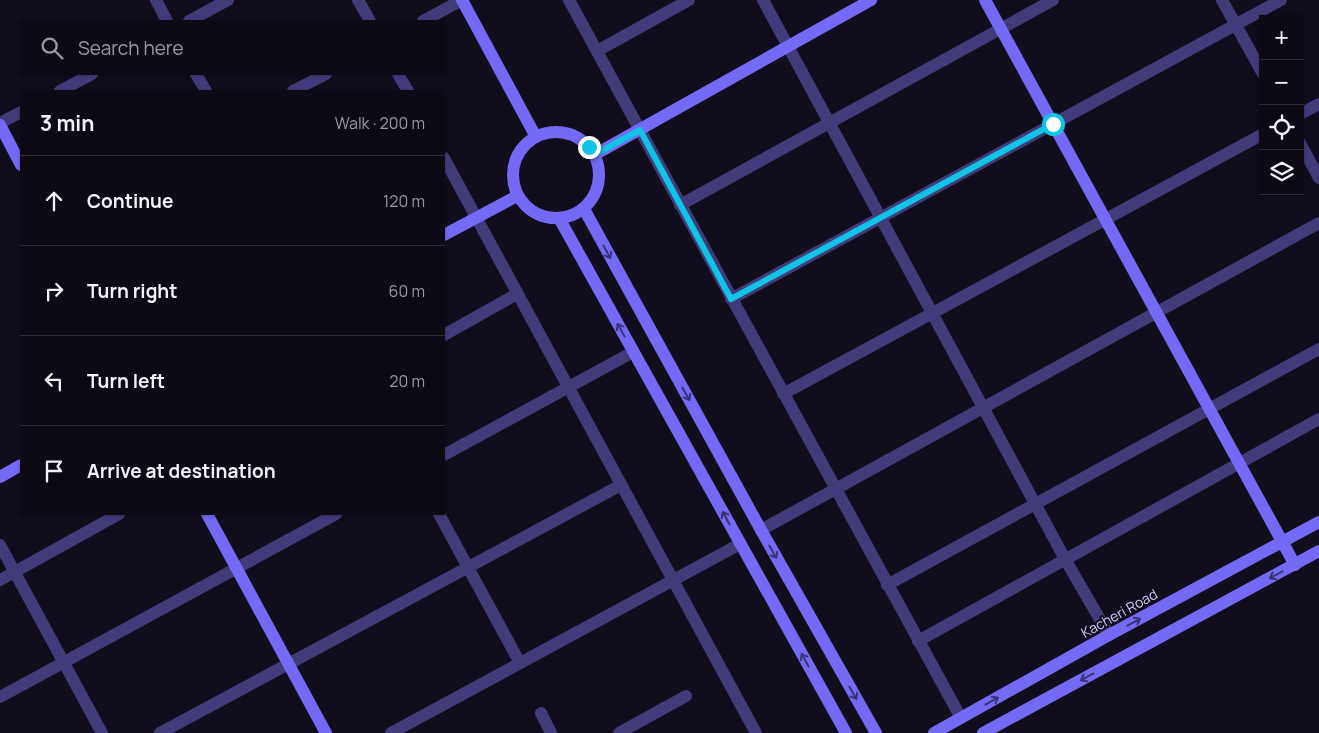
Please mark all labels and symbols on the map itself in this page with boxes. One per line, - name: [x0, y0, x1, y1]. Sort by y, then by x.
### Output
- route start: [1042, 113, 1065, 136]
- route end: [578, 136, 601, 159]
- one-way arrow: [603, 244, 613, 259]
- one-way arrow: [616, 323, 625, 338]
- one-way arrow: [681, 387, 691, 402]
- one-way arrow: [721, 511, 730, 526]
- one-way arrow: [769, 544, 778, 559]
- one-way arrow: [1269, 570, 1284, 580]
- street label: Kacheri Road: [1077, 584, 1161, 642]
- one-way arrow: [1126, 616, 1141, 626]
- one-way arrow: [800, 652, 810, 667]
- one-way arrow: [1080, 673, 1095, 682]
- one-way arrow: [849, 686, 859, 700]
- one-way arrow: [984, 696, 999, 705]

